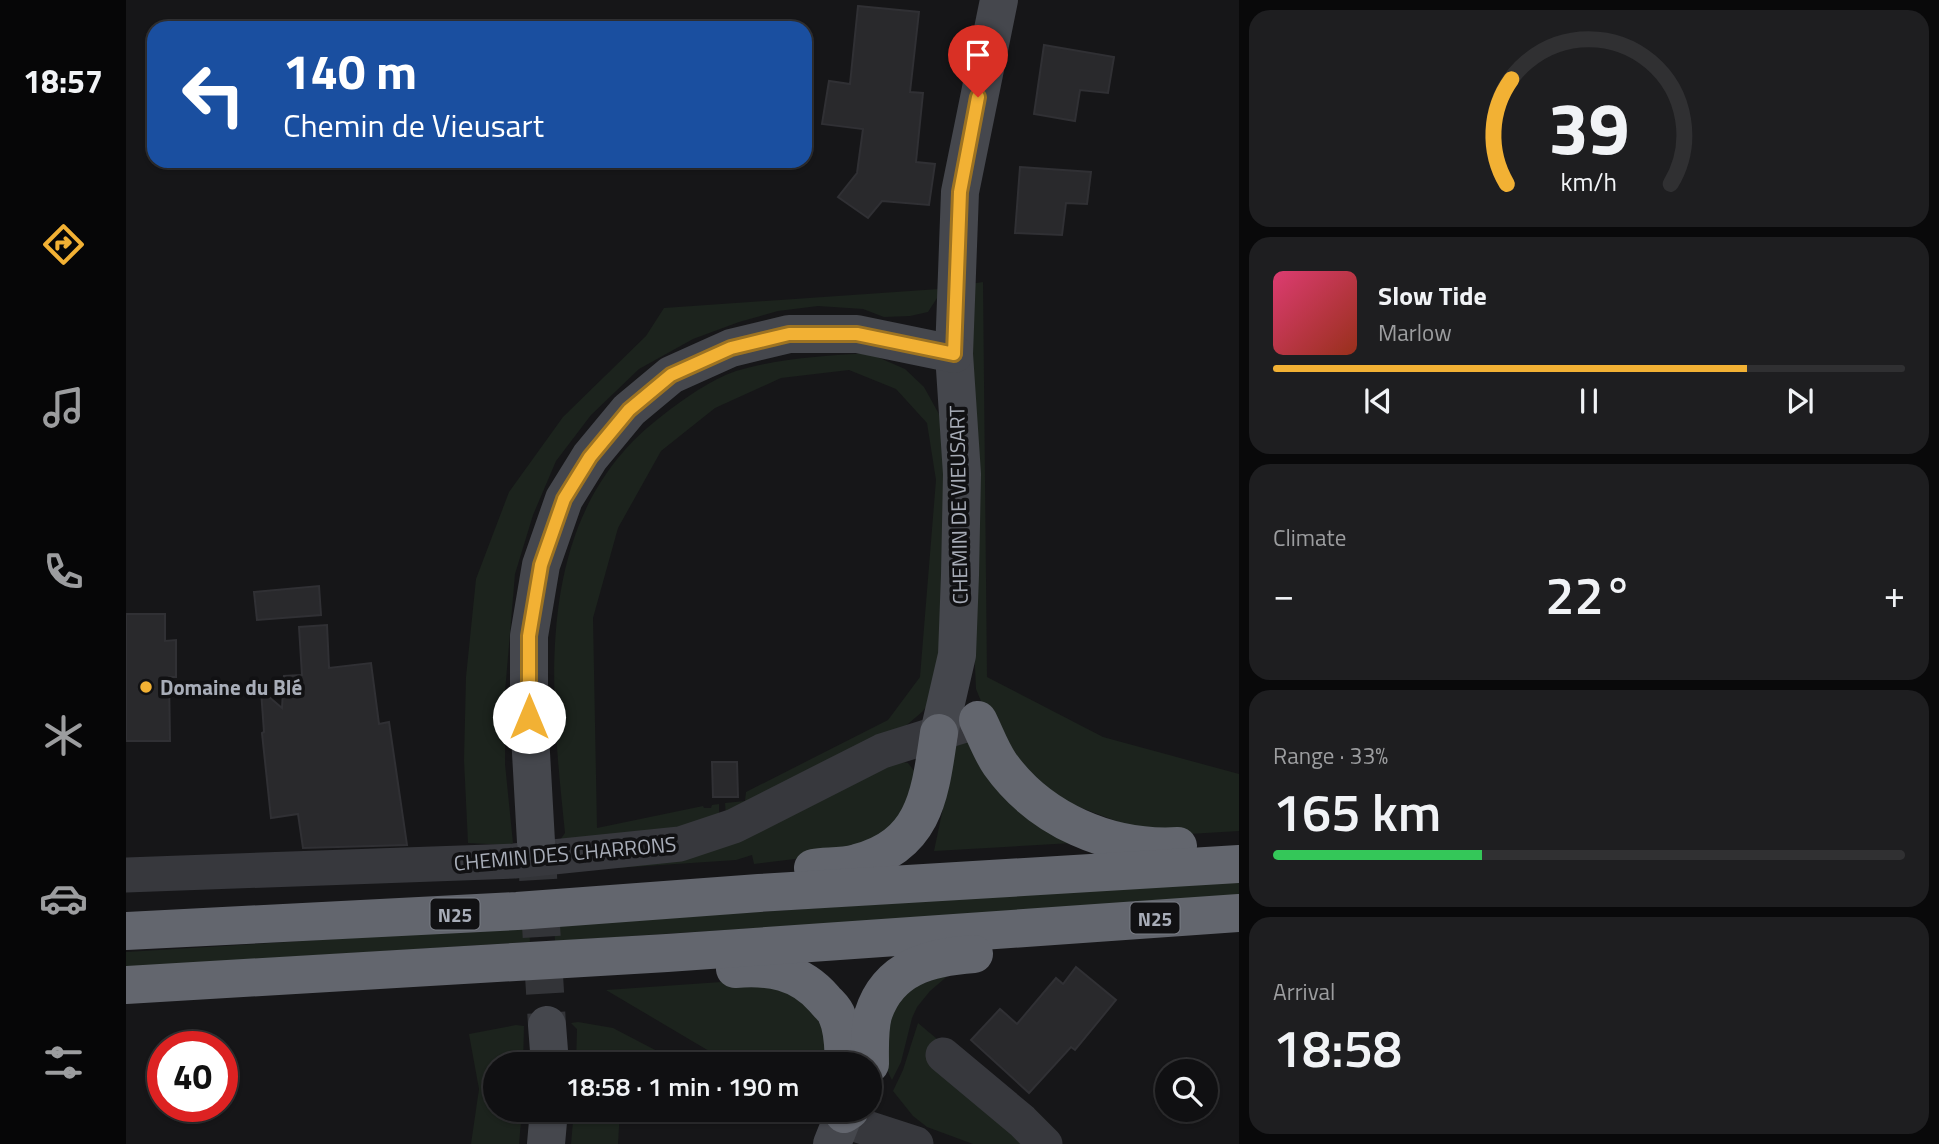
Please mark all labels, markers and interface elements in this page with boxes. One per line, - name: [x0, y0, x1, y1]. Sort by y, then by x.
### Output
- pin: [948, 25, 1008, 97]
- text: 140 m: [283, 33, 417, 108]
- icon: arrive: [959, 36, 997, 74]
- icon: left: [168, 49, 259, 140]
- text: 18:57: [23, 57, 103, 105]
- text: 39: [1548, 73, 1630, 183]
- text: Chemin de Vieusart: [283, 101, 544, 149]
- text: km/h: [1561, 163, 1617, 201]
- icon: directions: [39, 220, 88, 269]
- text: Slow Tide: [1378, 276, 1487, 315]
- text: Marlow: [1378, 315, 1452, 350]
- icon: previous: [1359, 382, 1397, 420]
- icon: pause: [1570, 382, 1608, 420]
- icon: next: [1781, 382, 1819, 420]
- icon: music: [39, 383, 88, 432]
- street label: CHEMIN DE VIEUSART: [940, 405, 976, 605]
- text: Climate: [1273, 520, 1346, 555]
- icon: phone: [39, 547, 88, 596]
- text: 22°: [1545, 555, 1633, 634]
- text: −: [1273, 565, 1294, 623]
- text: +: [1884, 565, 1905, 623]
- place label: Domaine du Blé: [160, 671, 302, 703]
- marker: Domaine du Blé: [138, 679, 154, 695]
- position arrow: [492, 680, 566, 754]
- icon: climate: [39, 711, 88, 760]
- text: Range · 33%: [1273, 738, 1388, 773]
- text: 165 km: [1273, 772, 1441, 851]
- street label: CHEMIN DES CHARRONS: [452, 827, 678, 879]
- icon: car: [39, 874, 88, 923]
- road number: N25: [430, 898, 480, 930]
- road number: N25: [1130, 902, 1180, 934]
- text: Arrival: [1273, 974, 1335, 1009]
- text: 18:58: [1273, 1008, 1402, 1087]
- speed limit sign: 40: [147, 1031, 238, 1122]
- icon: filters: [39, 1038, 88, 1087]
- map controls: [1155, 1059, 1218, 1122]
- button: search: [1155, 1059, 1218, 1122]
- text: 18:58 · 1 min · 190 m: [566, 1067, 799, 1106]

